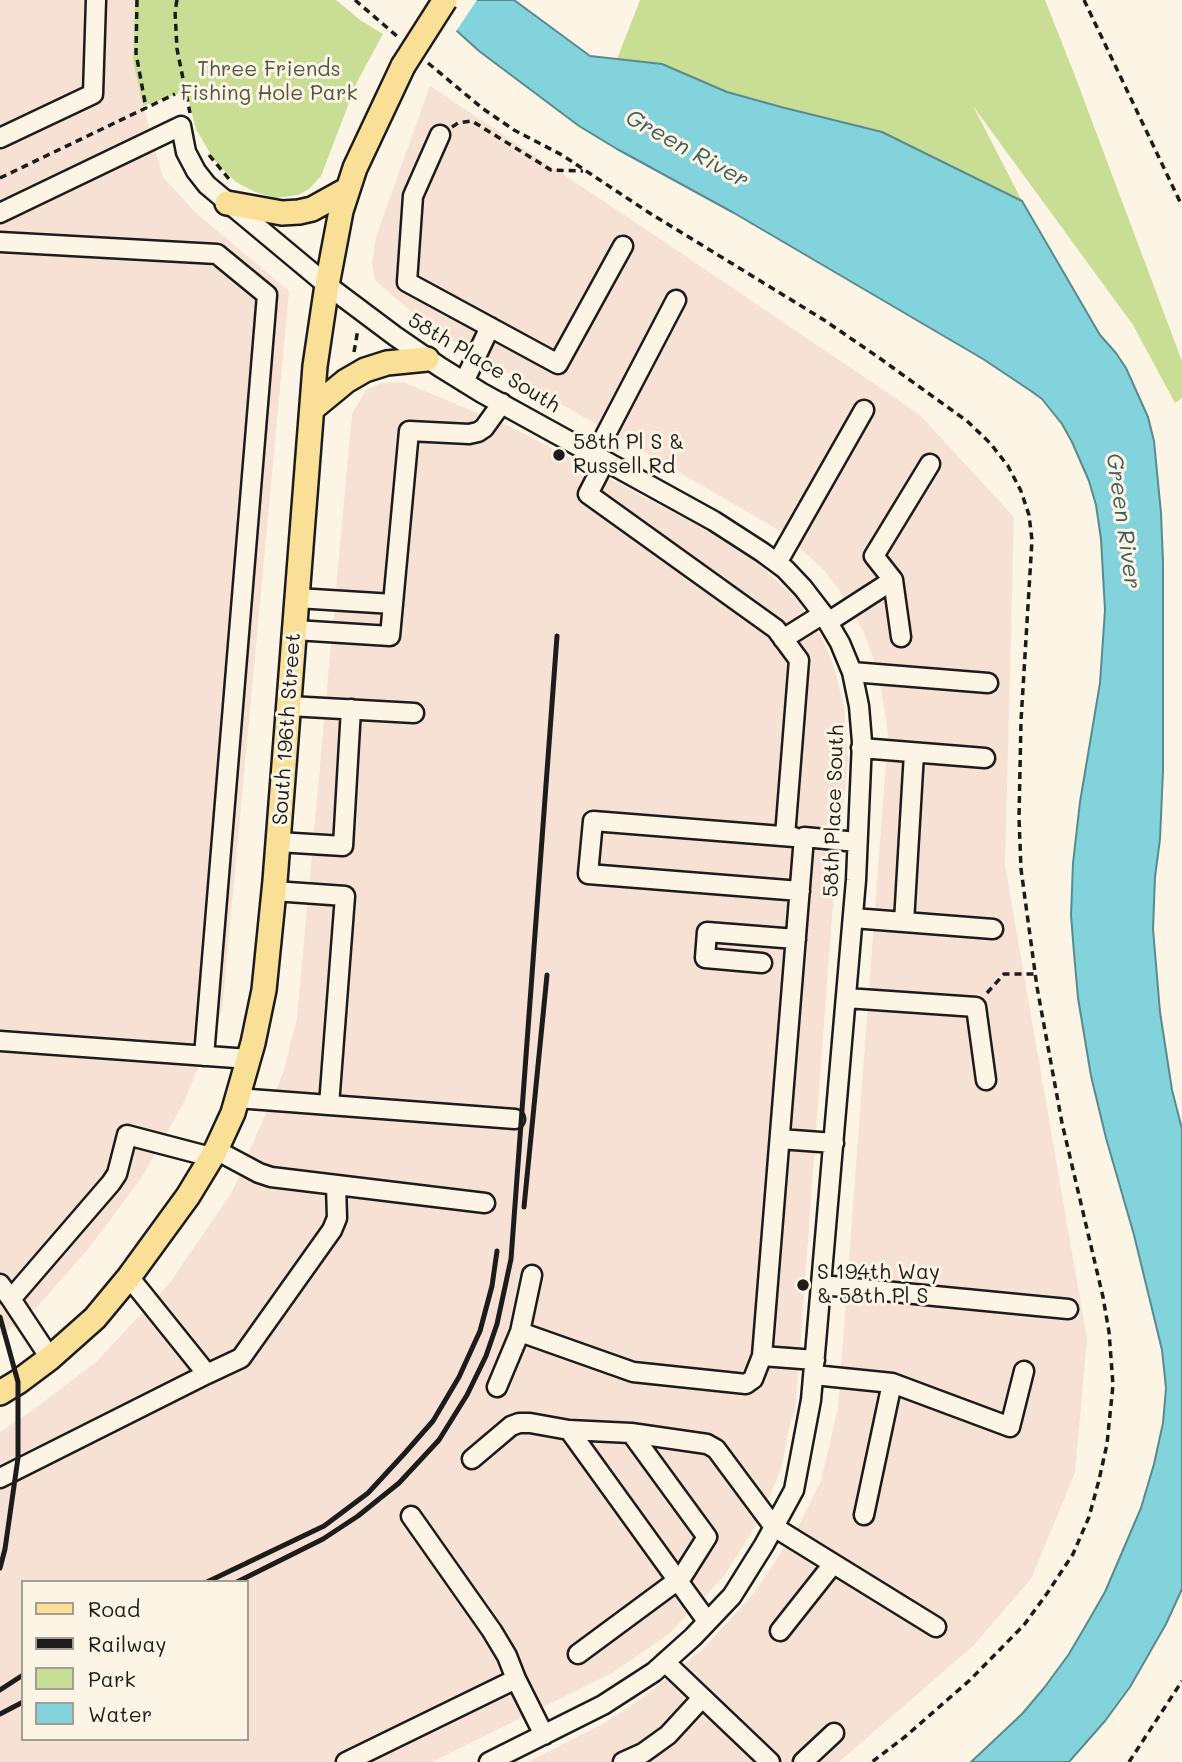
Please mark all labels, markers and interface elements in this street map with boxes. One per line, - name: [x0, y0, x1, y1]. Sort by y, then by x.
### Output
- park label: Three Friends Fishing Hole Park: [180, 57, 358, 107]
- water label: Green River: [620, 104, 754, 194]
- street label: 58th Place South: [403, 308, 565, 418]
- place label: 58th Pl S & Russell Rd: [573, 430, 684, 480]
- marker: 58th Pl S & Russell Rd: [551, 447, 567, 463]
- water label: Green River: [1100, 451, 1146, 591]
- street label: South 196th Street: [268, 632, 306, 826]
- street label: 58th Place South: [818, 724, 850, 898]
- place label: S 194th Way & 58th Pl S: [817, 1260, 940, 1310]
- marker: S 194th Way & 58th Pl S: [795, 1277, 811, 1293]
- legend: [21, 1580, 248, 1741]
- text: Road: [88, 1595, 140, 1622]
- text: Railway: [88, 1630, 167, 1657]
- text: Park: [88, 1665, 136, 1692]
- text: Water: [88, 1700, 152, 1727]

